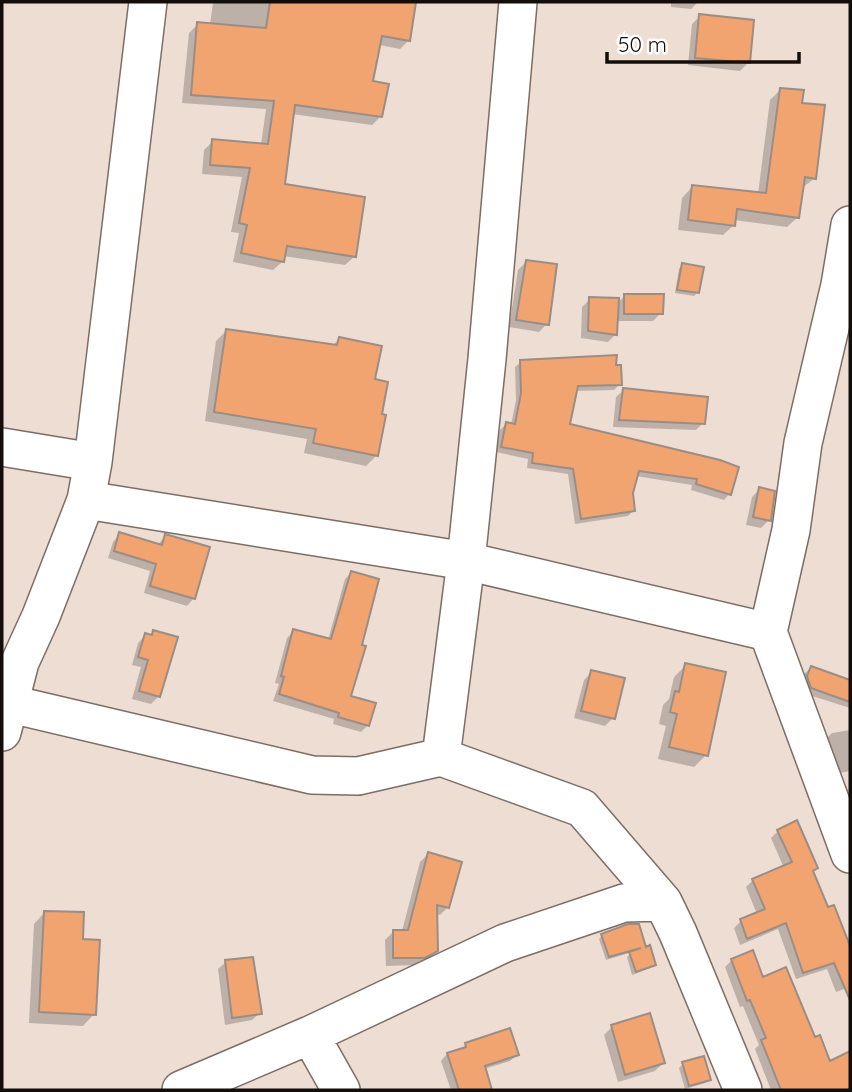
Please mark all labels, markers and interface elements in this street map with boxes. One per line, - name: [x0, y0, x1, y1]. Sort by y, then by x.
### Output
- scale bar: [607, 21, 800, 65]
- text: 50 m: [618, 31, 667, 57]

